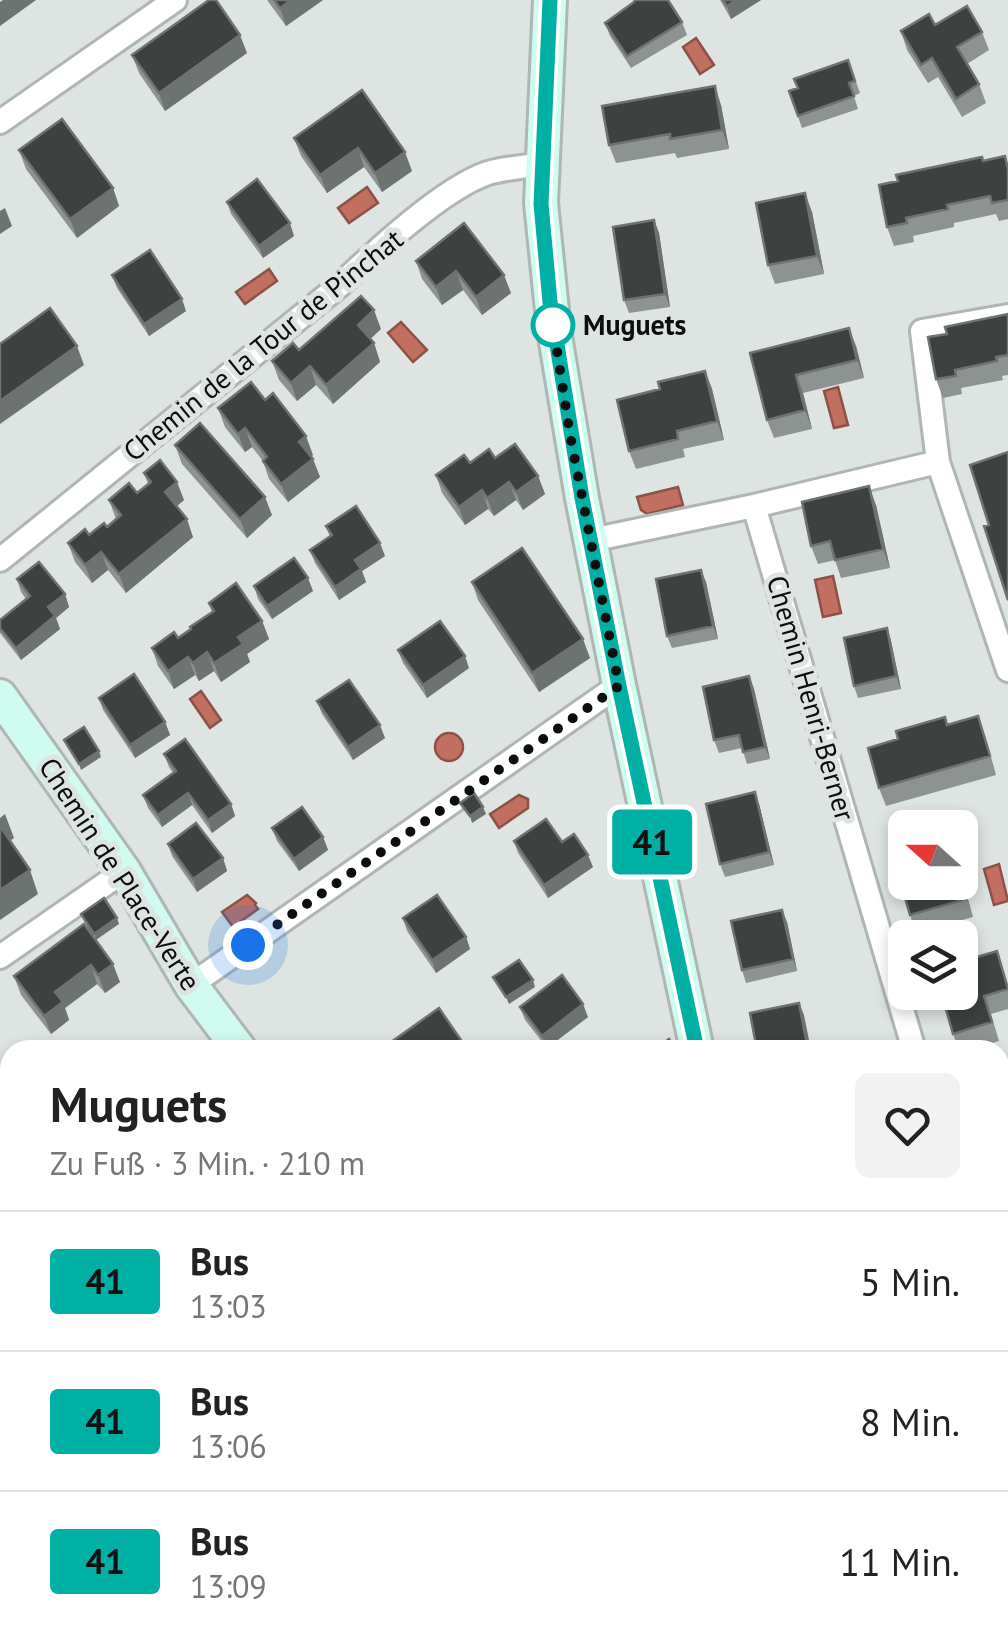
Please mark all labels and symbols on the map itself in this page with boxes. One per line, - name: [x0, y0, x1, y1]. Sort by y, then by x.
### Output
- street label: Chemin de la Tour de Pinchat: [115, 220, 411, 469]
- marker: Muguets: [532, 304, 574, 346]
- place label: Muguets: [583, 306, 687, 343]
- street label: Chemin Henri-Berner: [759, 571, 864, 825]
- street label: Chemin de Place-Verte: [31, 750, 210, 997]
- line badge: 41: [607, 810, 697, 874]
- north arrow: [888, 810, 978, 900]
- your location: [223, 920, 273, 970]

